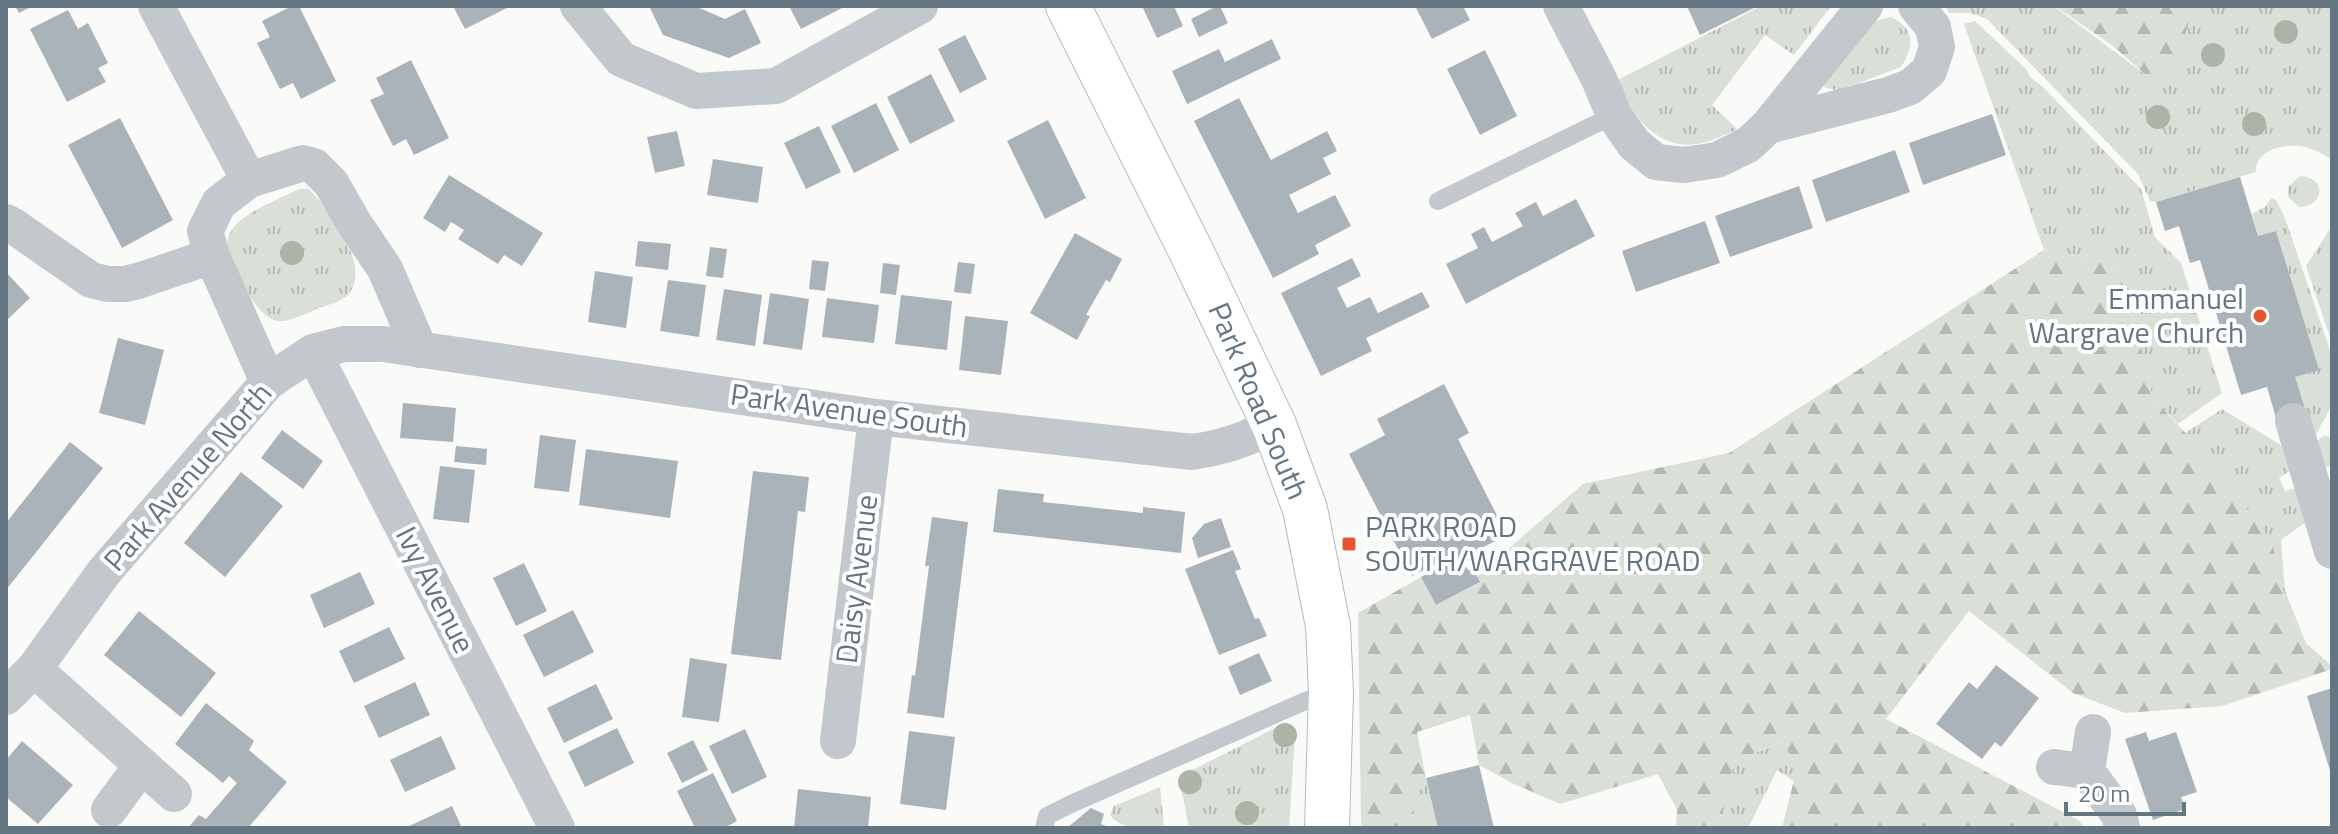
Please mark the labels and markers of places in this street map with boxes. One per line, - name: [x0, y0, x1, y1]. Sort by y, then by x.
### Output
- place label: Emmanuel Wargrave Church: [2028, 275, 2244, 355]
- marker: Emmanuel Wargrave Church: [2251, 307, 2269, 325]
- place label: PARK ROAD SOUTH/WARGRAVE ROAD: [1365, 503, 1701, 583]
- marker: PARK ROAD SOUTH/WARGRAVE ROAD: [1340, 535, 1358, 553]

